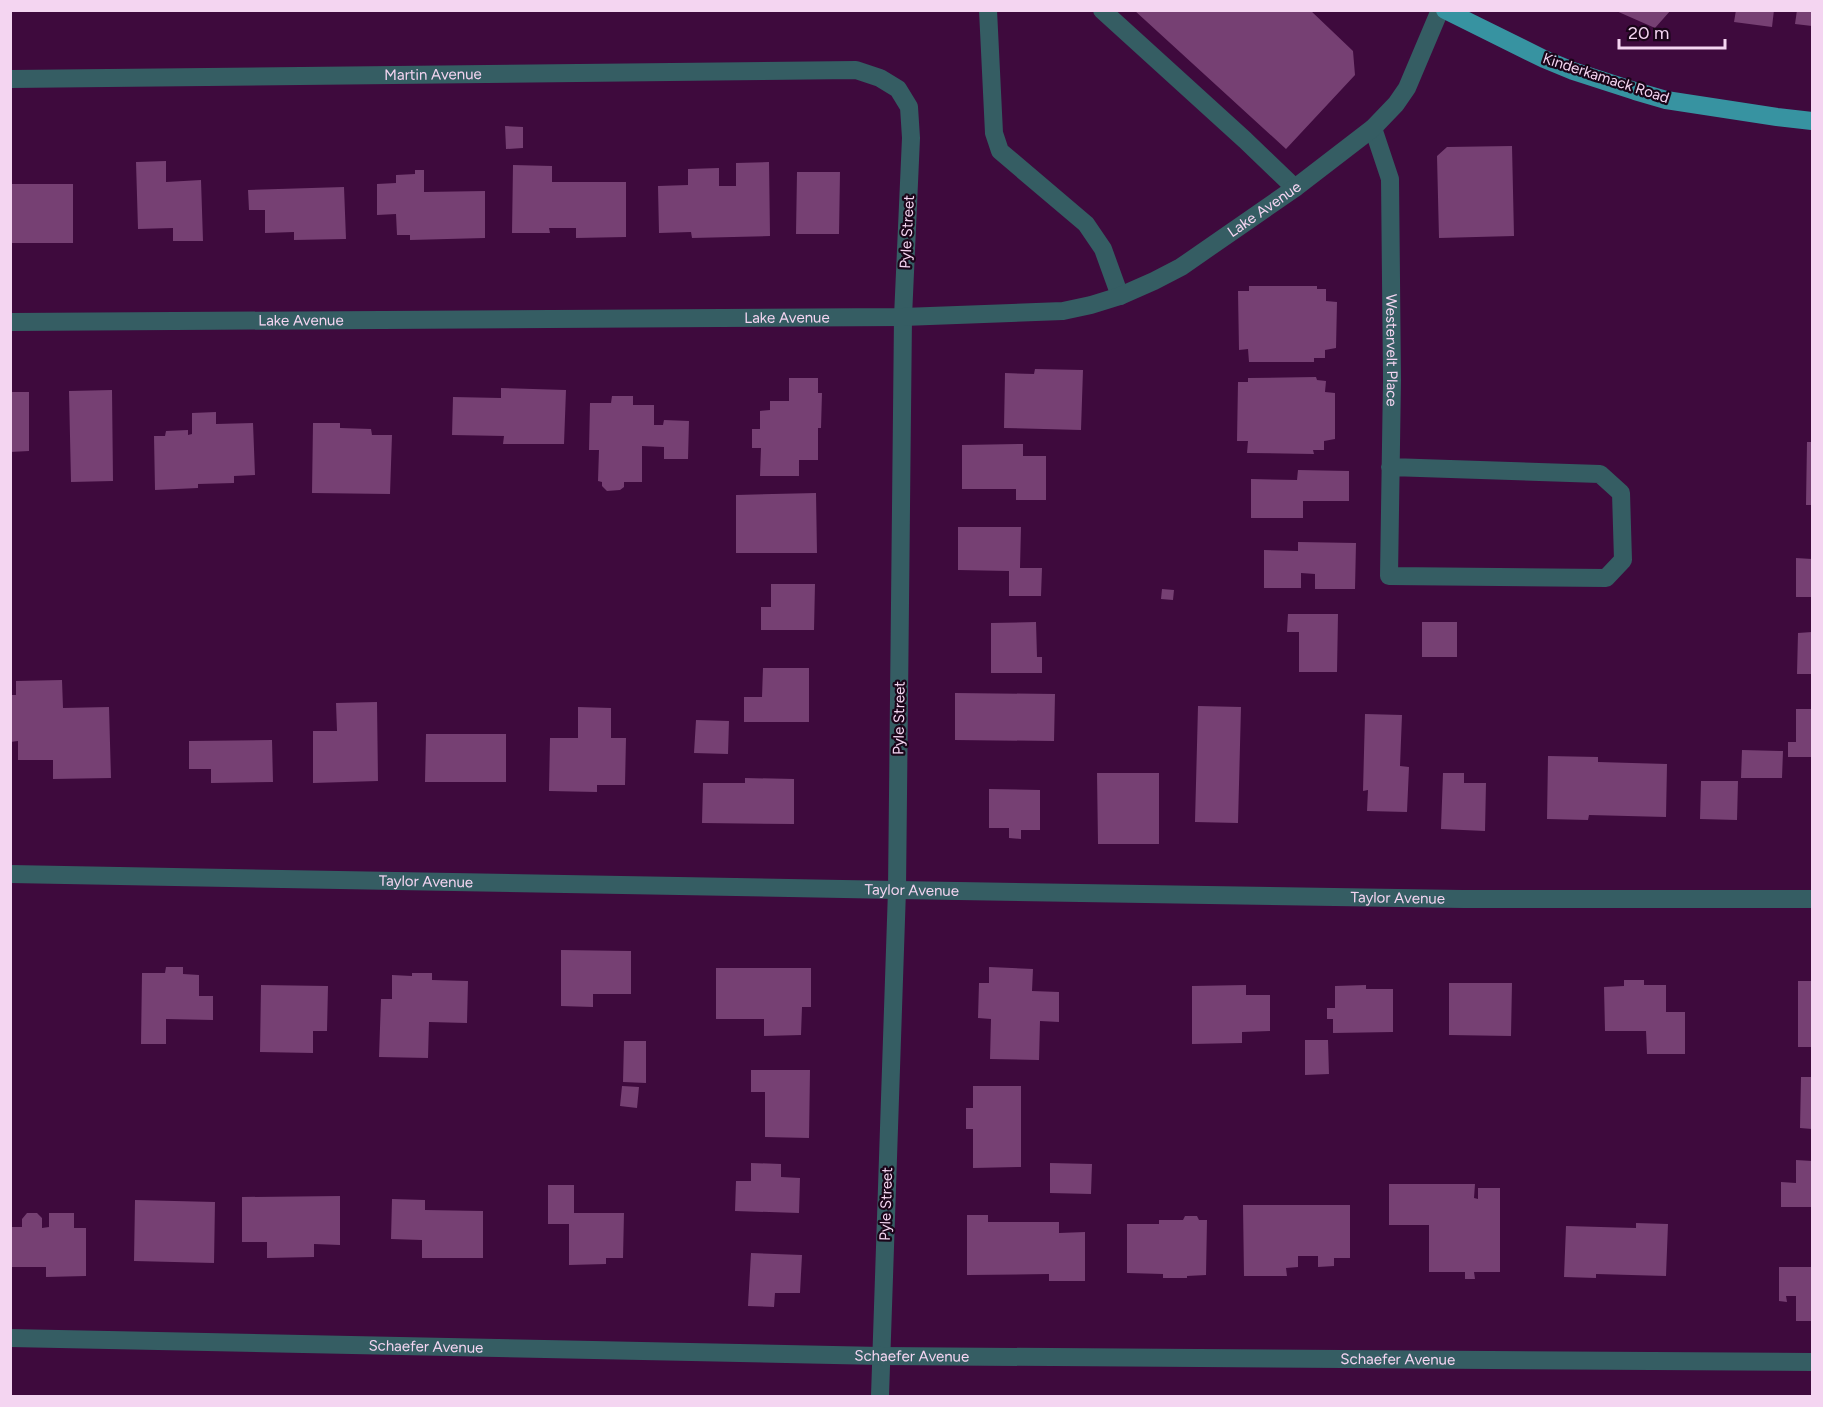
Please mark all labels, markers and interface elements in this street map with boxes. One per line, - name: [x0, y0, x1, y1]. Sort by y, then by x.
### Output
- scale bar: [1619, 12, 1726, 50]
- text: 20 m: [1628, 22, 1669, 44]
- street label: Kinderkamack Road: [1541, 49, 1671, 107]
- street label: Martin Avenue: [384, 65, 482, 84]
- street label: Lake Avenue: [1224, 178, 1305, 241]
- street label: Pyle Street: [896, 194, 918, 269]
- street label: Westervelt Place: [1382, 294, 1401, 407]
- street label: Lake Avenue: [744, 308, 830, 327]
- street label: Lake Avenue: [258, 311, 344, 330]
- street label: Pyle Street: [889, 681, 909, 755]
- street label: Taylor Avenue: [379, 872, 473, 891]
- street label: Taylor Avenue: [865, 880, 959, 900]
- street label: Taylor Avenue: [1350, 888, 1445, 908]
- street label: Pyle Street: [876, 1166, 896, 1241]
- street label: Schaefer Avenue: [368, 1336, 484, 1357]
- street label: Schaefer Avenue: [854, 1346, 969, 1366]
- street label: Schaefer Avenue: [1340, 1350, 1455, 1369]

